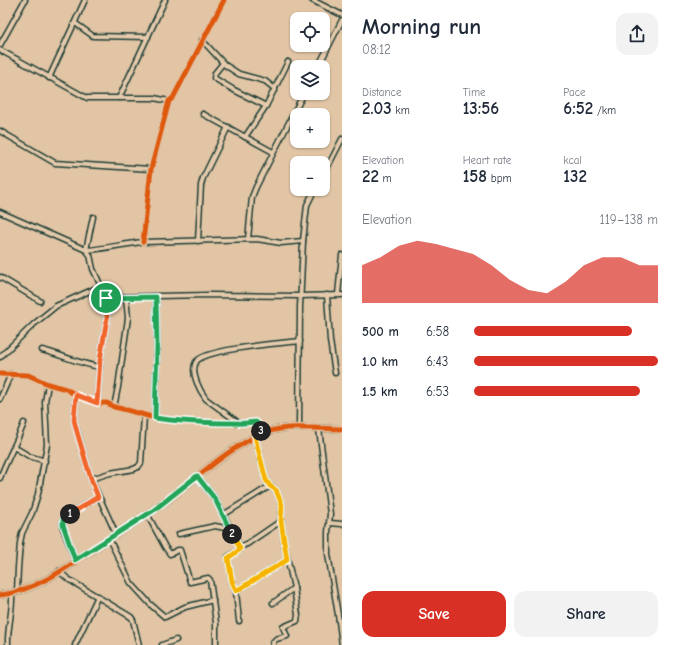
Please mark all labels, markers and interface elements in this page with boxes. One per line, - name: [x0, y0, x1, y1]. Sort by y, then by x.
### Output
- map controls: [290, 12, 330, 196]
- button: locate: [290, 12, 330, 52]
- button: share: [616, 13, 658, 55]
- text: Morning run: [362, 14, 481, 40]
- text: 08:12: [362, 42, 391, 57]
- button: layers: [290, 60, 330, 100]
- text: Distance: [362, 86, 401, 99]
- text: Time: [463, 86, 486, 99]
- text: Pace: [563, 86, 586, 99]
- text: 2.03: [362, 99, 392, 118]
- text: 13:56: [463, 99, 499, 118]
- text: 6:52: [563, 99, 593, 118]
- text: km: [392, 104, 410, 117]
- text: /km: [593, 104, 616, 117]
- button: +: [290, 108, 330, 148]
- text: Elevation: [362, 154, 404, 167]
- text: Heart rate: [463, 154, 511, 167]
- text: kcal: [563, 154, 582, 167]
- button: −: [290, 156, 330, 196]
- text: 22: [362, 167, 379, 186]
- text: 158: [463, 167, 487, 186]
- text: 132: [563, 167, 587, 186]
- text: m: [379, 172, 392, 185]
- text: bpm: [487, 172, 512, 185]
- text: Elevation: [362, 212, 412, 227]
- text: 119–138 m: [599, 212, 658, 227]
- pin: [89, 281, 123, 315]
- icon: arrive: [95, 287, 117, 309]
- text: 500 m: [362, 324, 399, 339]
- text: 6:58: [426, 324, 449, 339]
- text: 1.0 km: [362, 354, 398, 369]
- text: 6:43: [426, 354, 448, 369]
- text: 1.5 km: [362, 384, 398, 399]
- text: 6:53: [426, 384, 449, 399]
- pin: 3: [251, 421, 271, 441]
- text: 3: [258, 424, 264, 437]
- pin: 1: [60, 504, 80, 524]
- text: 1: [68, 507, 72, 520]
- pin: 2: [222, 524, 242, 544]
- text: 2: [229, 527, 235, 540]
- button: Save: [362, 591, 506, 637]
- button: Share: [514, 591, 658, 637]

